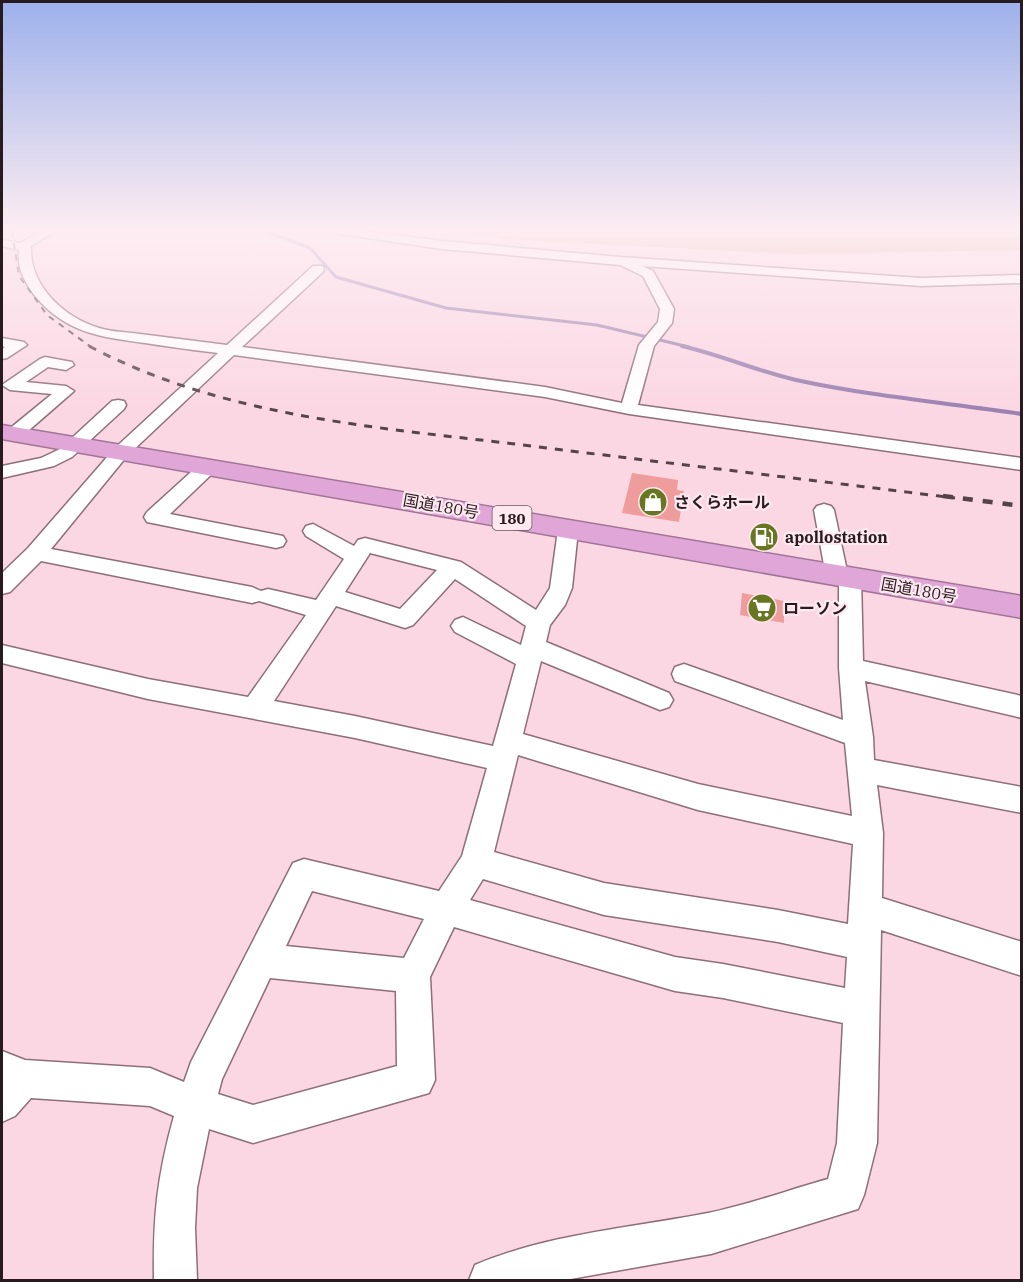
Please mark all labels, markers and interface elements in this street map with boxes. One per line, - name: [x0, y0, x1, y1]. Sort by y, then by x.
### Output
- shop icon: さくらホール: [637, 486, 669, 518]
- street label: 国道180号: [401, 489, 481, 523]
- place label: さくらホール: [674, 492, 770, 512]
- road number: 180: [492, 506, 532, 530]
- fuel station icon: apollostation: [748, 521, 780, 553]
- place label: apollostation: [785, 527, 888, 547]
- street label: 国道180号: [879, 573, 959, 607]
- supermarket icon: ローソン: [746, 592, 778, 624]
- place label: ローソン: [783, 598, 847, 618]

